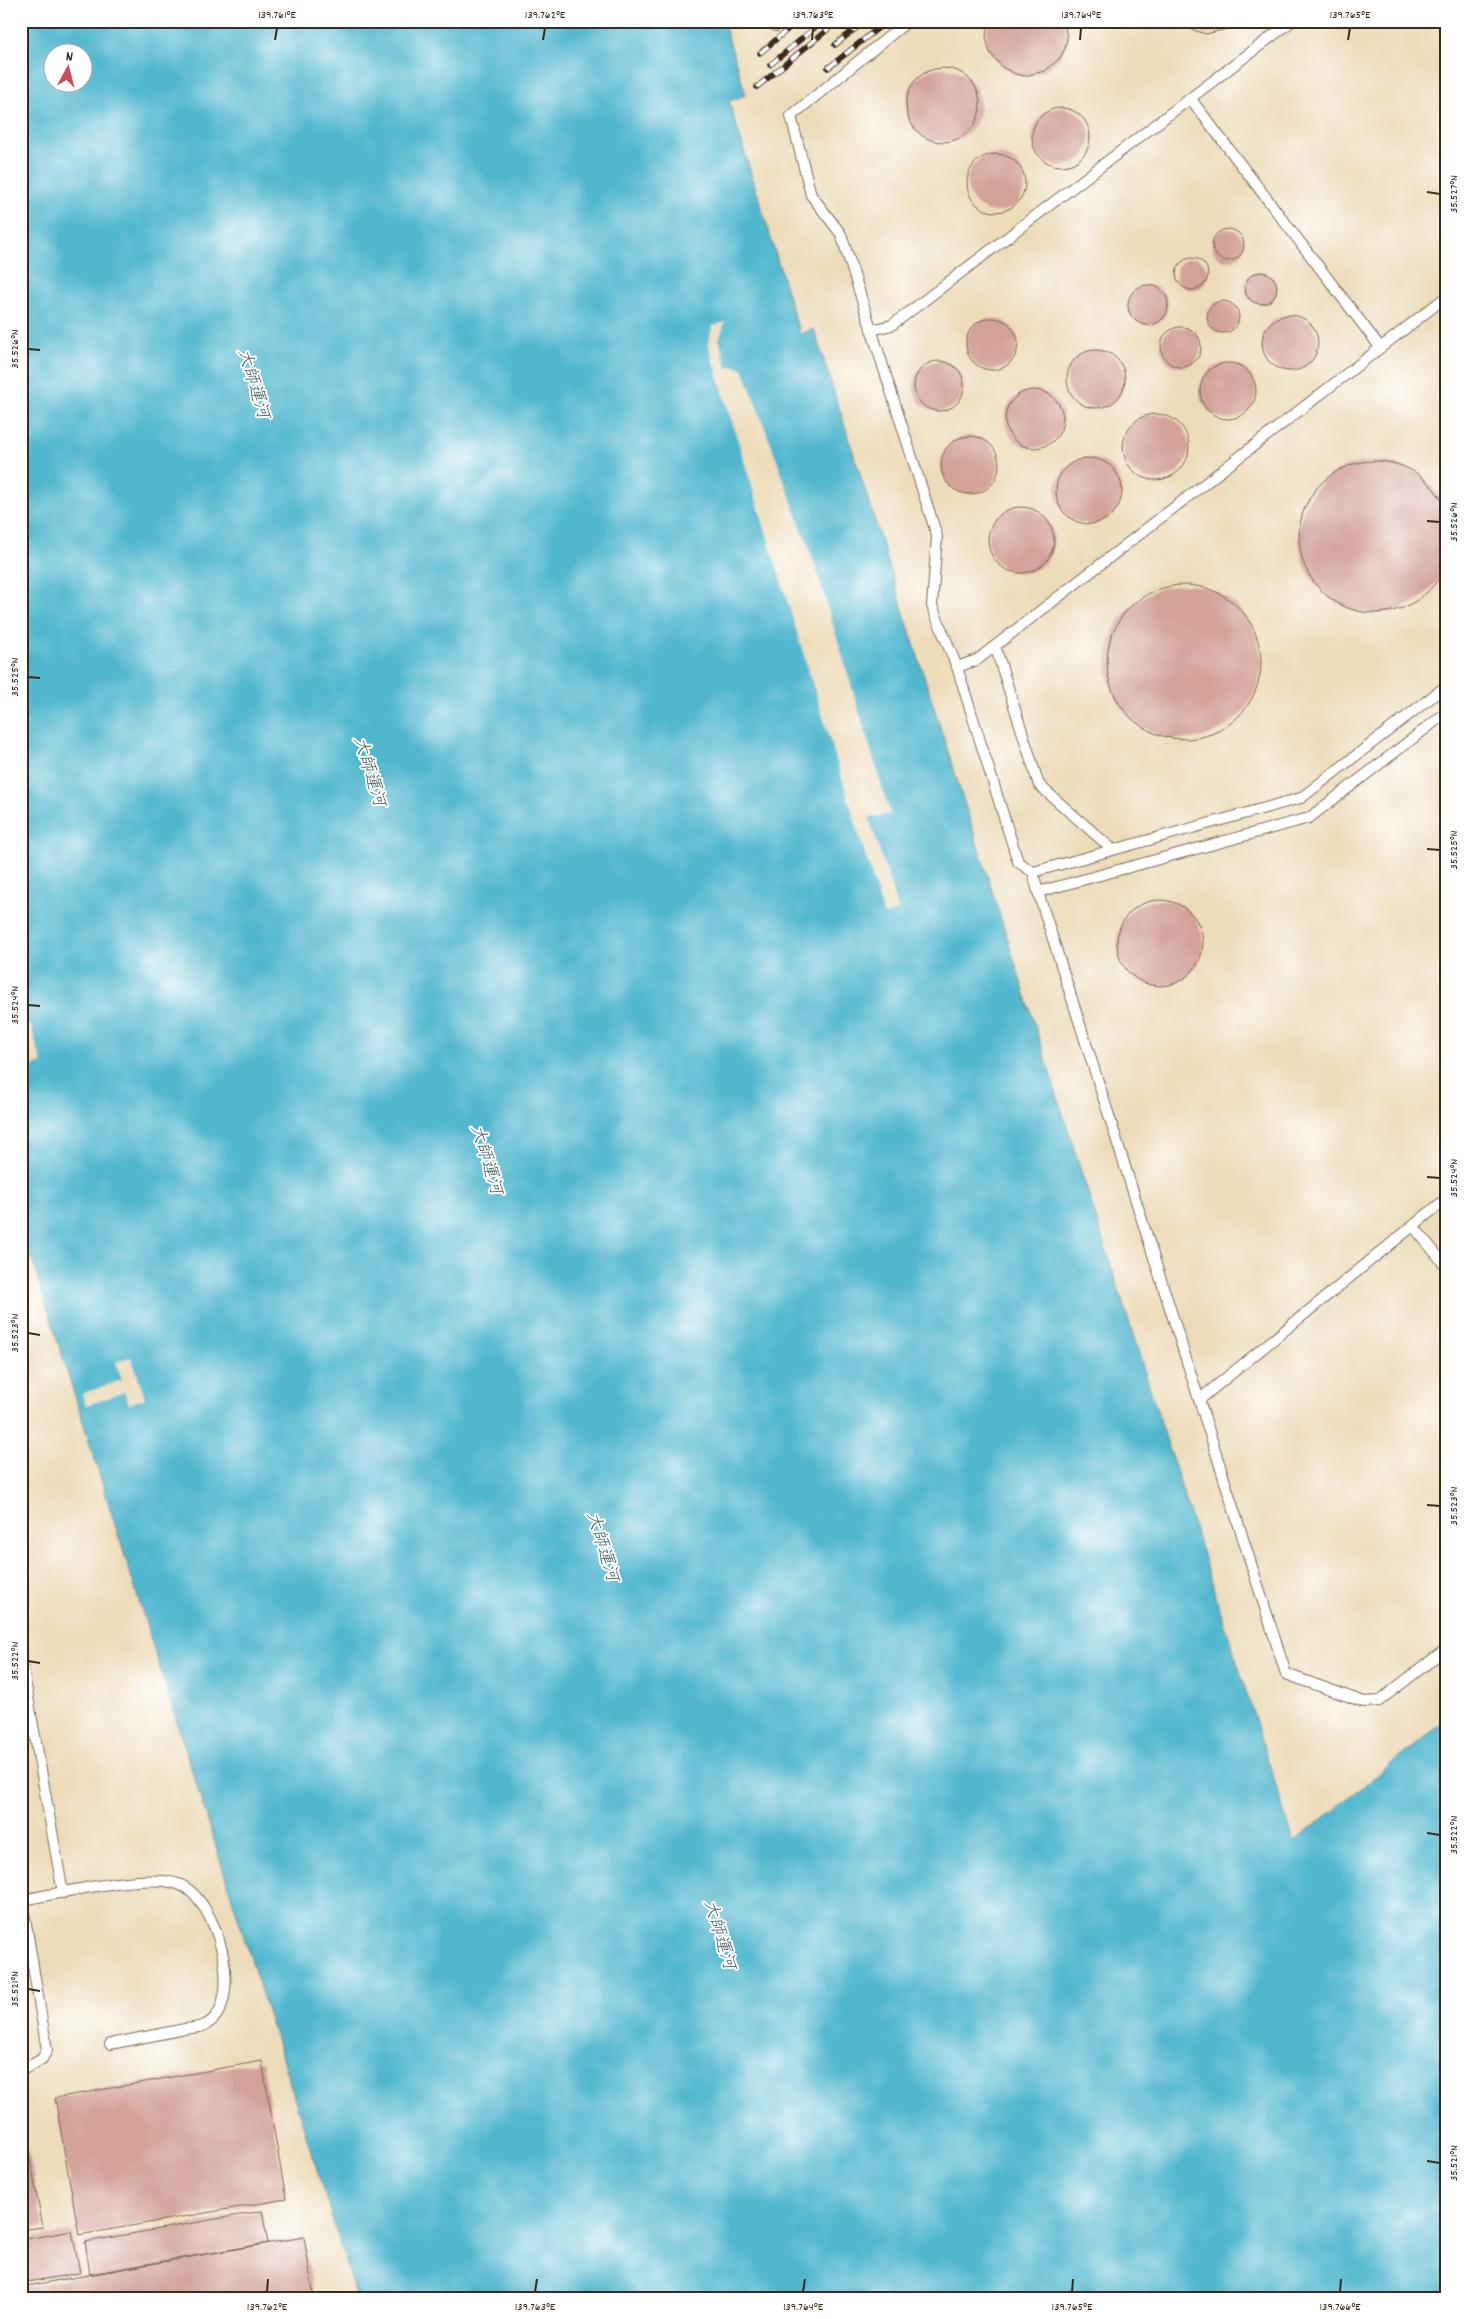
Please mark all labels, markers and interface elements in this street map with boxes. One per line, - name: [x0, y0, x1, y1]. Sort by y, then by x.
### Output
- text: 139.761°E: [258, 7, 296, 24]
- text: 139.762°E: [525, 7, 566, 24]
- text: 139.763°E: [793, 7, 834, 24]
- text: 139.764°E: [1061, 7, 1102, 24]
- text: 139.765°E: [1330, 7, 1371, 24]
- north arrow: [42, 42, 92, 92]
- text: N: [65, 47, 74, 67]
- text: 35.527°N: [1446, 175, 1463, 213]
- text: 35.526°N: [7, 329, 24, 369]
- water label: 大師運河: [230, 346, 275, 425]
- text: 35.526°N: [1446, 502, 1463, 542]
- text: 35.525°N: [7, 657, 24, 697]
- water label: 大師運河: [346, 734, 391, 813]
- text: 35.525°N: [1446, 830, 1463, 870]
- text: 35.524°N: [7, 986, 24, 1024]
- water label: 大師運河: [463, 1122, 508, 1201]
- text: 35.524°N: [1446, 1159, 1463, 1197]
- text: 35.523°N: [7, 1314, 24, 1352]
- text: 35.523°N: [1446, 1487, 1463, 1525]
- water label: 大師運河: [579, 1509, 624, 1588]
- text: 35.522°N: [7, 1642, 24, 1680]
- text: 35.522°N: [1446, 1816, 1463, 1854]
- water label: 大師運河: [696, 1897, 741, 1976]
- text: 35.521°N: [7, 1971, 24, 2007]
- text: 35.521°N: [1446, 2145, 1463, 2181]
- text: 139.762°E: [247, 2299, 288, 2316]
- text: 139.763°E: [515, 2299, 556, 2316]
- text: 139.764°E: [783, 2299, 824, 2316]
- text: 139.765°E: [1052, 2299, 1093, 2316]
- text: 139.766°E: [1319, 2299, 1361, 2316]

